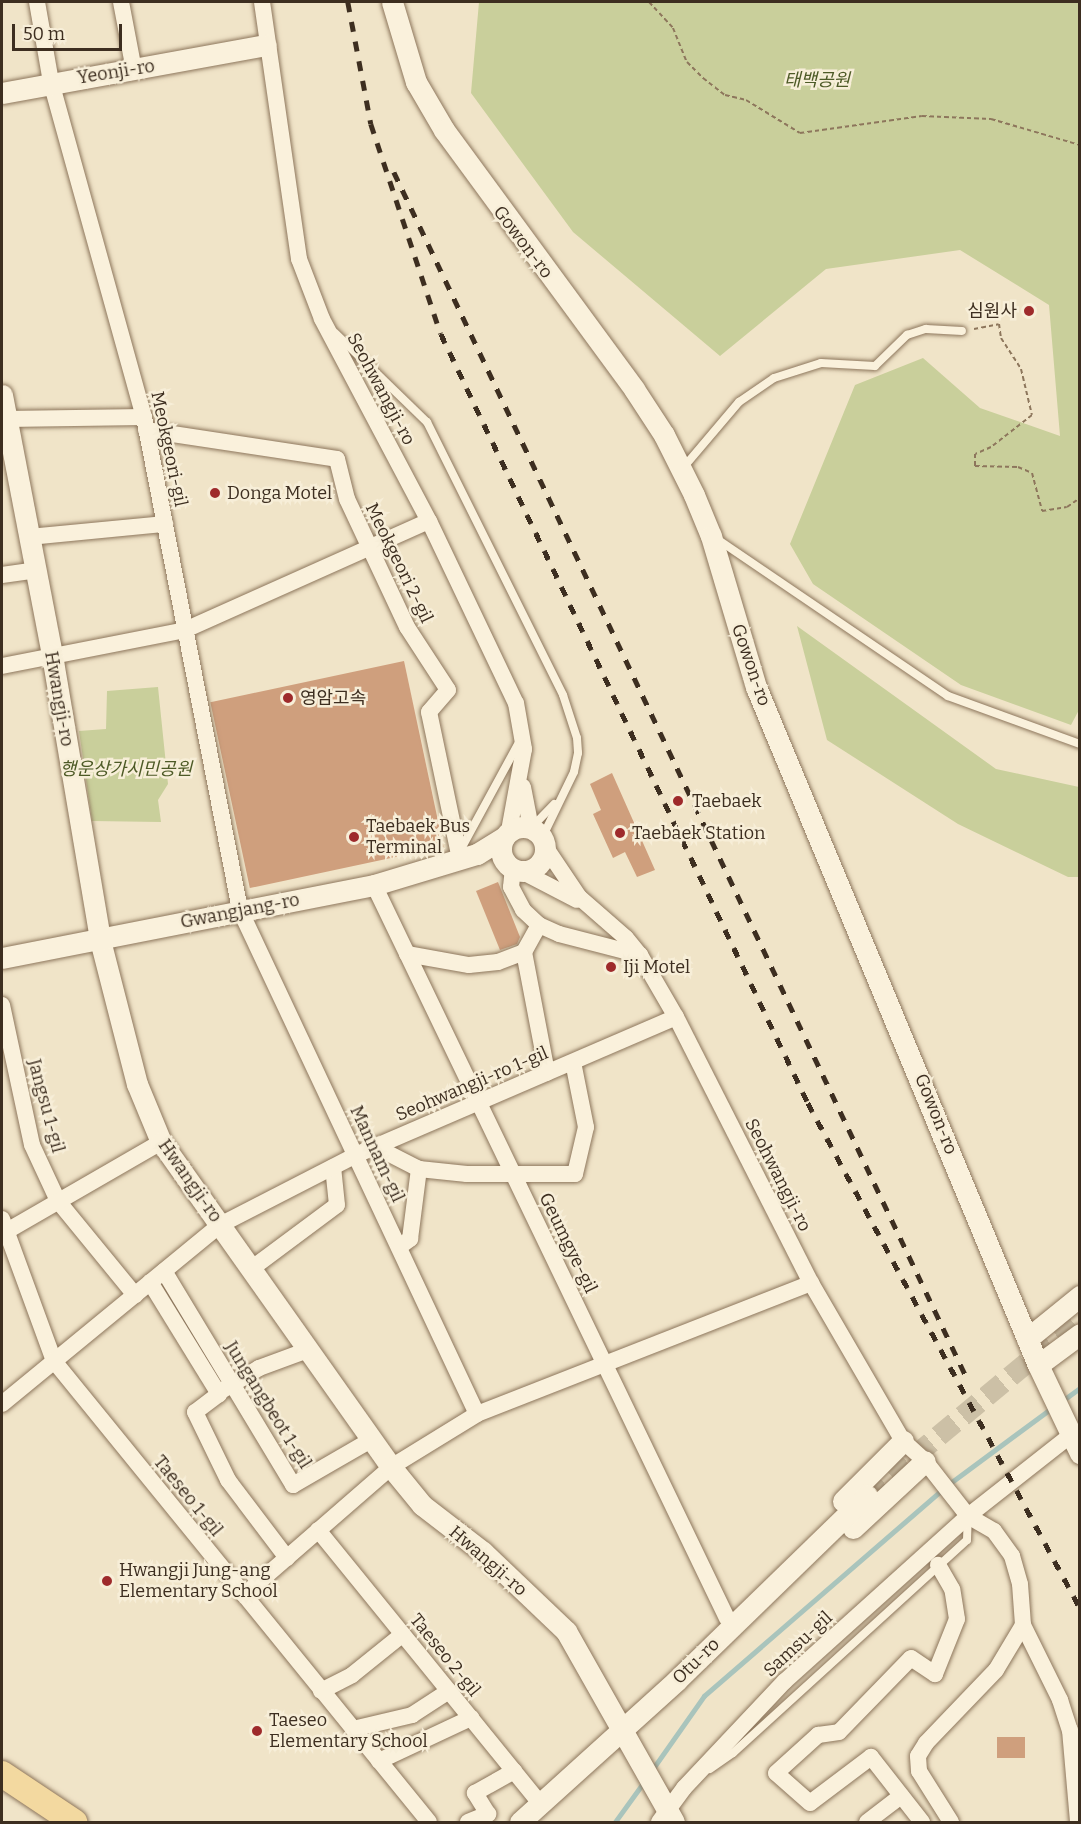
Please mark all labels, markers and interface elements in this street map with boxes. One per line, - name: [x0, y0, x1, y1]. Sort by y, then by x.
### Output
- scale bar: [15, 12, 124, 50]
- text: 50 m: [23, 23, 65, 45]
- street label: Yeonji-ro: [76, 55, 156, 89]
- park label: 태백공원: [784, 69, 850, 91]
- street label: Gowon-ro: [489, 201, 557, 283]
- place label: 심원사: [967, 300, 1017, 322]
- marker: 심원사: [1022, 304, 1036, 318]
- street label: Seohwangji-ro: [342, 329, 420, 449]
- street label: Meokgeori-gil: [146, 389, 192, 509]
- place label: Donga Motel: [227, 482, 332, 504]
- marker: Donga Motel: [208, 486, 222, 500]
- street label: Meokgeori 2-gil: [361, 500, 437, 626]
- street label: Gowon-ro: [727, 621, 775, 709]
- street label: Hwangji-ro: [40, 650, 78, 748]
- place label: 영암고속: [300, 687, 366, 709]
- marker: 영암고속: [281, 691, 295, 705]
- park label: 행운상가시민공원: [60, 758, 192, 780]
- place label: Taebaek: [692, 790, 762, 812]
- marker: Taebaek: [669, 792, 687, 810]
- place label: Taebaek Bus Terminal: [366, 816, 470, 858]
- place label: Taebaek Station: [632, 822, 765, 844]
- marker: Taebaek Station: [613, 826, 627, 840]
- marker: Taebaek Bus Terminal: [347, 830, 361, 844]
- street label: Gwangjang-ro: [179, 889, 301, 933]
- place label: Iji Motel: [623, 956, 690, 978]
- marker: Iji Motel: [604, 960, 618, 974]
- street label: Seohwangji-ro 1-gil: [393, 1042, 551, 1126]
- street label: Jangsu 1-gil: [23, 1057, 69, 1155]
- street label: Gowon-ro: [910, 1070, 962, 1158]
- street label: Mannam-gil: [345, 1102, 409, 1206]
- street label: Seohwangji-ro: [740, 1115, 816, 1235]
- street label: Hwangji-ro: [154, 1135, 226, 1227]
- street label: Geumgye-gil: [534, 1189, 602, 1297]
- street label: Jungangbeot 1-gil: [220, 1337, 316, 1473]
- street label: Taeseo 1-gil: [149, 1451, 227, 1541]
- street label: Hwangji-ro: [445, 1521, 531, 1601]
- place label: Hwangji Jung-ang Elementary School: [119, 1560, 278, 1602]
- marker: Hwangji Jung-ang Elementary School: [100, 1574, 114, 1588]
- street label: Samsu-gil: [759, 1607, 837, 1681]
- street label: Taeseo 2-gil: [405, 1609, 485, 1701]
- street label: Otu-ro: [668, 1633, 724, 1689]
- place label: Taeseo Elementary School: [269, 1710, 428, 1752]
- marker: Taeseo Elementary School: [250, 1724, 264, 1738]

